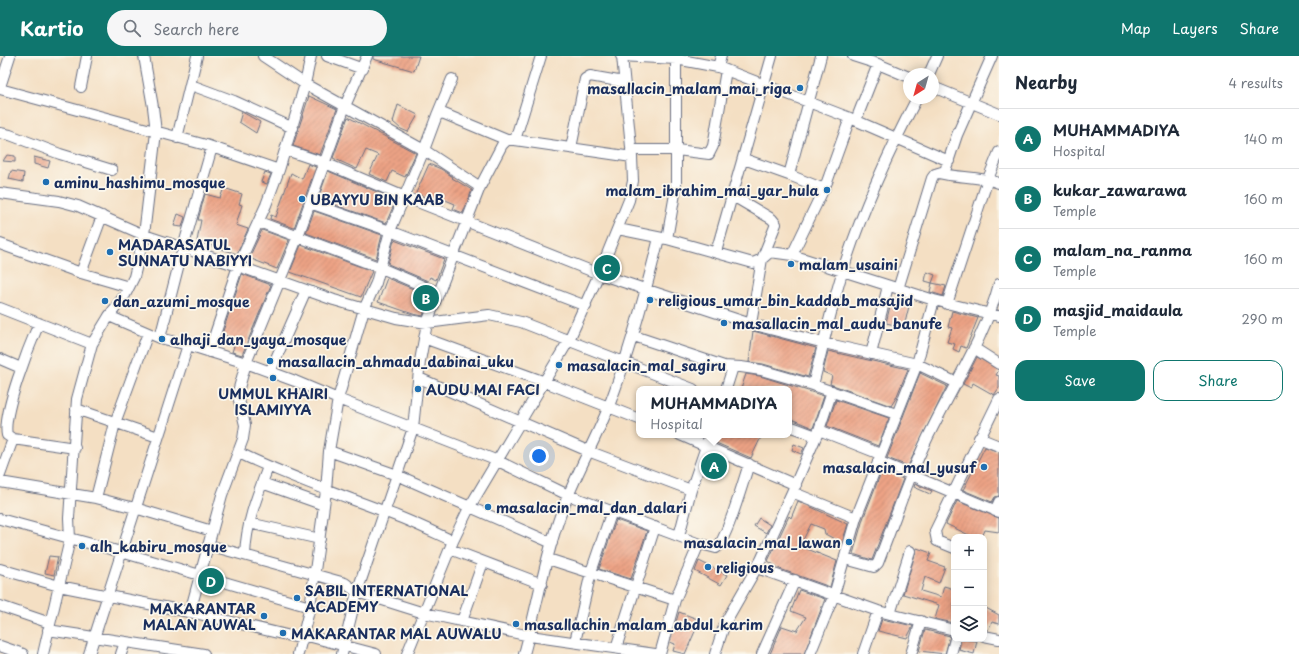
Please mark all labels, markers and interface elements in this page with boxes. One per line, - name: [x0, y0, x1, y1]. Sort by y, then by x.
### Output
- search box: [107, 10, 387, 46]
- text: Kartio: [20, 14, 83, 42]
- icon: search: [121, 17, 143, 39]
- text: Search here: [153, 17, 239, 40]
- text: Map: [1121, 18, 1151, 39]
- text: Layers: [1173, 18, 1218, 39]
- text: Share: [1240, 18, 1279, 39]
- north arrow: [903, 68, 939, 104]
- text: Nearby: [1015, 69, 1077, 95]
- text: 4 results: [1229, 73, 1283, 92]
- place label: masallacin_malam_mai_riga: [587, 78, 792, 99]
- marker: masallacin_malam_mai_riga: [795, 83, 805, 93]
- text: MUHAMMADIYA: [1053, 118, 1180, 141]
- text: A: [1023, 129, 1033, 148]
- text: 140 m: [1244, 129, 1283, 148]
- text: Hospital: [1053, 141, 1105, 160]
- place label: aminu_hashimu_mosque: [54, 172, 226, 193]
- marker: aminu_hashimu_mosque: [41, 177, 51, 187]
- text: kukar_zawarawa: [1053, 178, 1187, 201]
- place label: malam_ibrahim_mai_yar_hula: [605, 180, 820, 201]
- marker: malam_ibrahim_mai_yar_hula: [822, 185, 832, 195]
- place label: UBAYYU BIN KAAB: [310, 189, 444, 210]
- text: B: [1024, 189, 1032, 208]
- text: 160 m: [1244, 189, 1283, 208]
- marker: UBAYYU BIN KAAB: [297, 194, 307, 204]
- text: Temple: [1053, 201, 1096, 220]
- place label: MADARASATUL SUNNATU NABIYYI: [118, 234, 252, 271]
- text: malam_na_ranma: [1053, 238, 1192, 261]
- marker: MADARASATUL SUNNATU NABIYYI: [105, 247, 115, 257]
- text: C: [1023, 249, 1033, 268]
- text: 160 m: [1244, 249, 1283, 268]
- pin: C: [594, 253, 620, 283]
- place label: malam_usaini: [799, 254, 898, 275]
- marker: malam_usaini: [786, 259, 796, 269]
- text: Temple: [1053, 261, 1096, 280]
- pin: B: [413, 283, 439, 313]
- place label: religious_umar_bin_kaddab_masajid: [658, 290, 914, 311]
- place label: dan_azumi_mosque: [113, 291, 250, 312]
- marker: religious_umar_bin_kaddab_masajid: [645, 295, 655, 305]
- marker: dan_azumi_mosque: [100, 296, 110, 306]
- text: masjid_maidaula: [1053, 298, 1183, 321]
- text: D: [1023, 309, 1033, 328]
- text: 290 m: [1242, 309, 1283, 328]
- place label: masallacin_mal_audu_banufe: [732, 313, 943, 334]
- marker: masallacin_mal_audu_banufe: [719, 318, 729, 328]
- text: Temple: [1053, 321, 1096, 340]
- place label: alhaji_dan_yaya_mosque: [170, 329, 347, 350]
- marker: alhaji_dan_yaya_mosque: [157, 334, 167, 344]
- place label: masallacin_ahmadu_dabinai_uku: [278, 351, 514, 372]
- place label: masalacin_mal_sagiru: [567, 355, 726, 376]
- marker: masallacin_ahmadu_dabinai_uku: [265, 356, 275, 366]
- marker: masalacin_mal_sagiru: [554, 360, 564, 370]
- button: Save: [1015, 360, 1145, 401]
- button: Share: [1153, 360, 1283, 401]
- marker: UMMUL KHAIRI ISLAMIYYA: [268, 373, 278, 383]
- place label: AUDU MAI FACI: [426, 379, 540, 400]
- place label: UMMUL KHAIRI ISLAMIYYA: [218, 383, 328, 420]
- marker: AUDU MAI FACI: [413, 384, 423, 394]
- popup: [636, 386, 792, 438]
- text: MUHAMMADIYA: [651, 391, 777, 414]
- text: Hospital: [651, 414, 703, 433]
- your location: [529, 446, 549, 466]
- pin: A: [701, 451, 727, 481]
- place label: masalacin_mal_yusuf: [823, 457, 977, 478]
- marker: masalacin_mal_yusuf: [979, 462, 989, 472]
- place label: masalacin_mal_dan_dalari: [496, 497, 687, 518]
- marker: masalacin_mal_dan_dalari: [483, 502, 493, 512]
- place label: masalacin_mal_lawan: [684, 532, 841, 553]
- map controls: [951, 534, 987, 642]
- button: +: [951, 534, 987, 570]
- place label: alh_kabiru_mosque: [90, 536, 227, 557]
- marker: masalacin_mal_lawan: [844, 537, 854, 547]
- marker: alh_kabiru_mosque: [77, 541, 87, 551]
- place label: religious: [716, 557, 774, 578]
- marker: religious: [703, 562, 713, 572]
- pin: D: [198, 566, 224, 596]
- button: −: [951, 570, 987, 606]
- place label: SABIL INTERNATIONAL ACADEMY: [304, 580, 468, 617]
- marker: SABIL INTERNATIONAL ACADEMY: [292, 593, 302, 603]
- place label: MAKARANTAR MALAN AUWAL: [143, 598, 256, 635]
- button: layers: [951, 606, 987, 642]
- marker: MAKARANTAR MALAN AUWAL: [259, 611, 269, 621]
- place label: masallachin_malam_abdul_karim: [524, 614, 763, 635]
- marker: masallachin_malam_abdul_karim: [511, 619, 521, 629]
- place label: MAKARANTAR MAL AUWALU: [291, 623, 502, 644]
- marker: MAKARANTAR MAL AUWALU: [278, 628, 288, 638]

